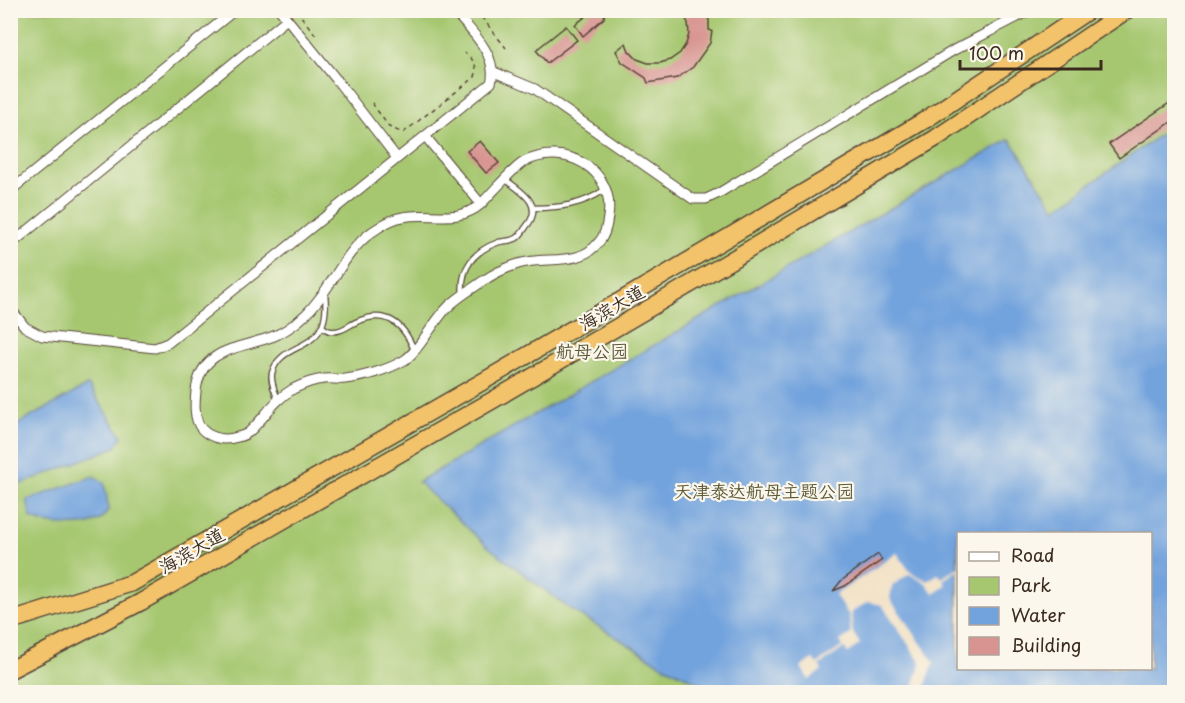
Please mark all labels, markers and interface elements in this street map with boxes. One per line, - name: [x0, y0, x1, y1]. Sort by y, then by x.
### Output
- scale bar: [960, 33, 1101, 71]
- text: 100 m: [969, 39, 1024, 66]
- street label: 海滨大道: [573, 277, 649, 336]
- park label: 航母公园: [556, 337, 628, 364]
- park label: 天津泰达航母主题公园: [674, 477, 854, 504]
- street label: 海滨大道: [153, 520, 229, 579]
- legend: [957, 532, 1152, 670]
- text: Road: [1011, 541, 1055, 568]
- text: Park: [1011, 571, 1051, 598]
- text: Water: [1011, 601, 1066, 628]
- text: Building: [1011, 631, 1081, 658]

